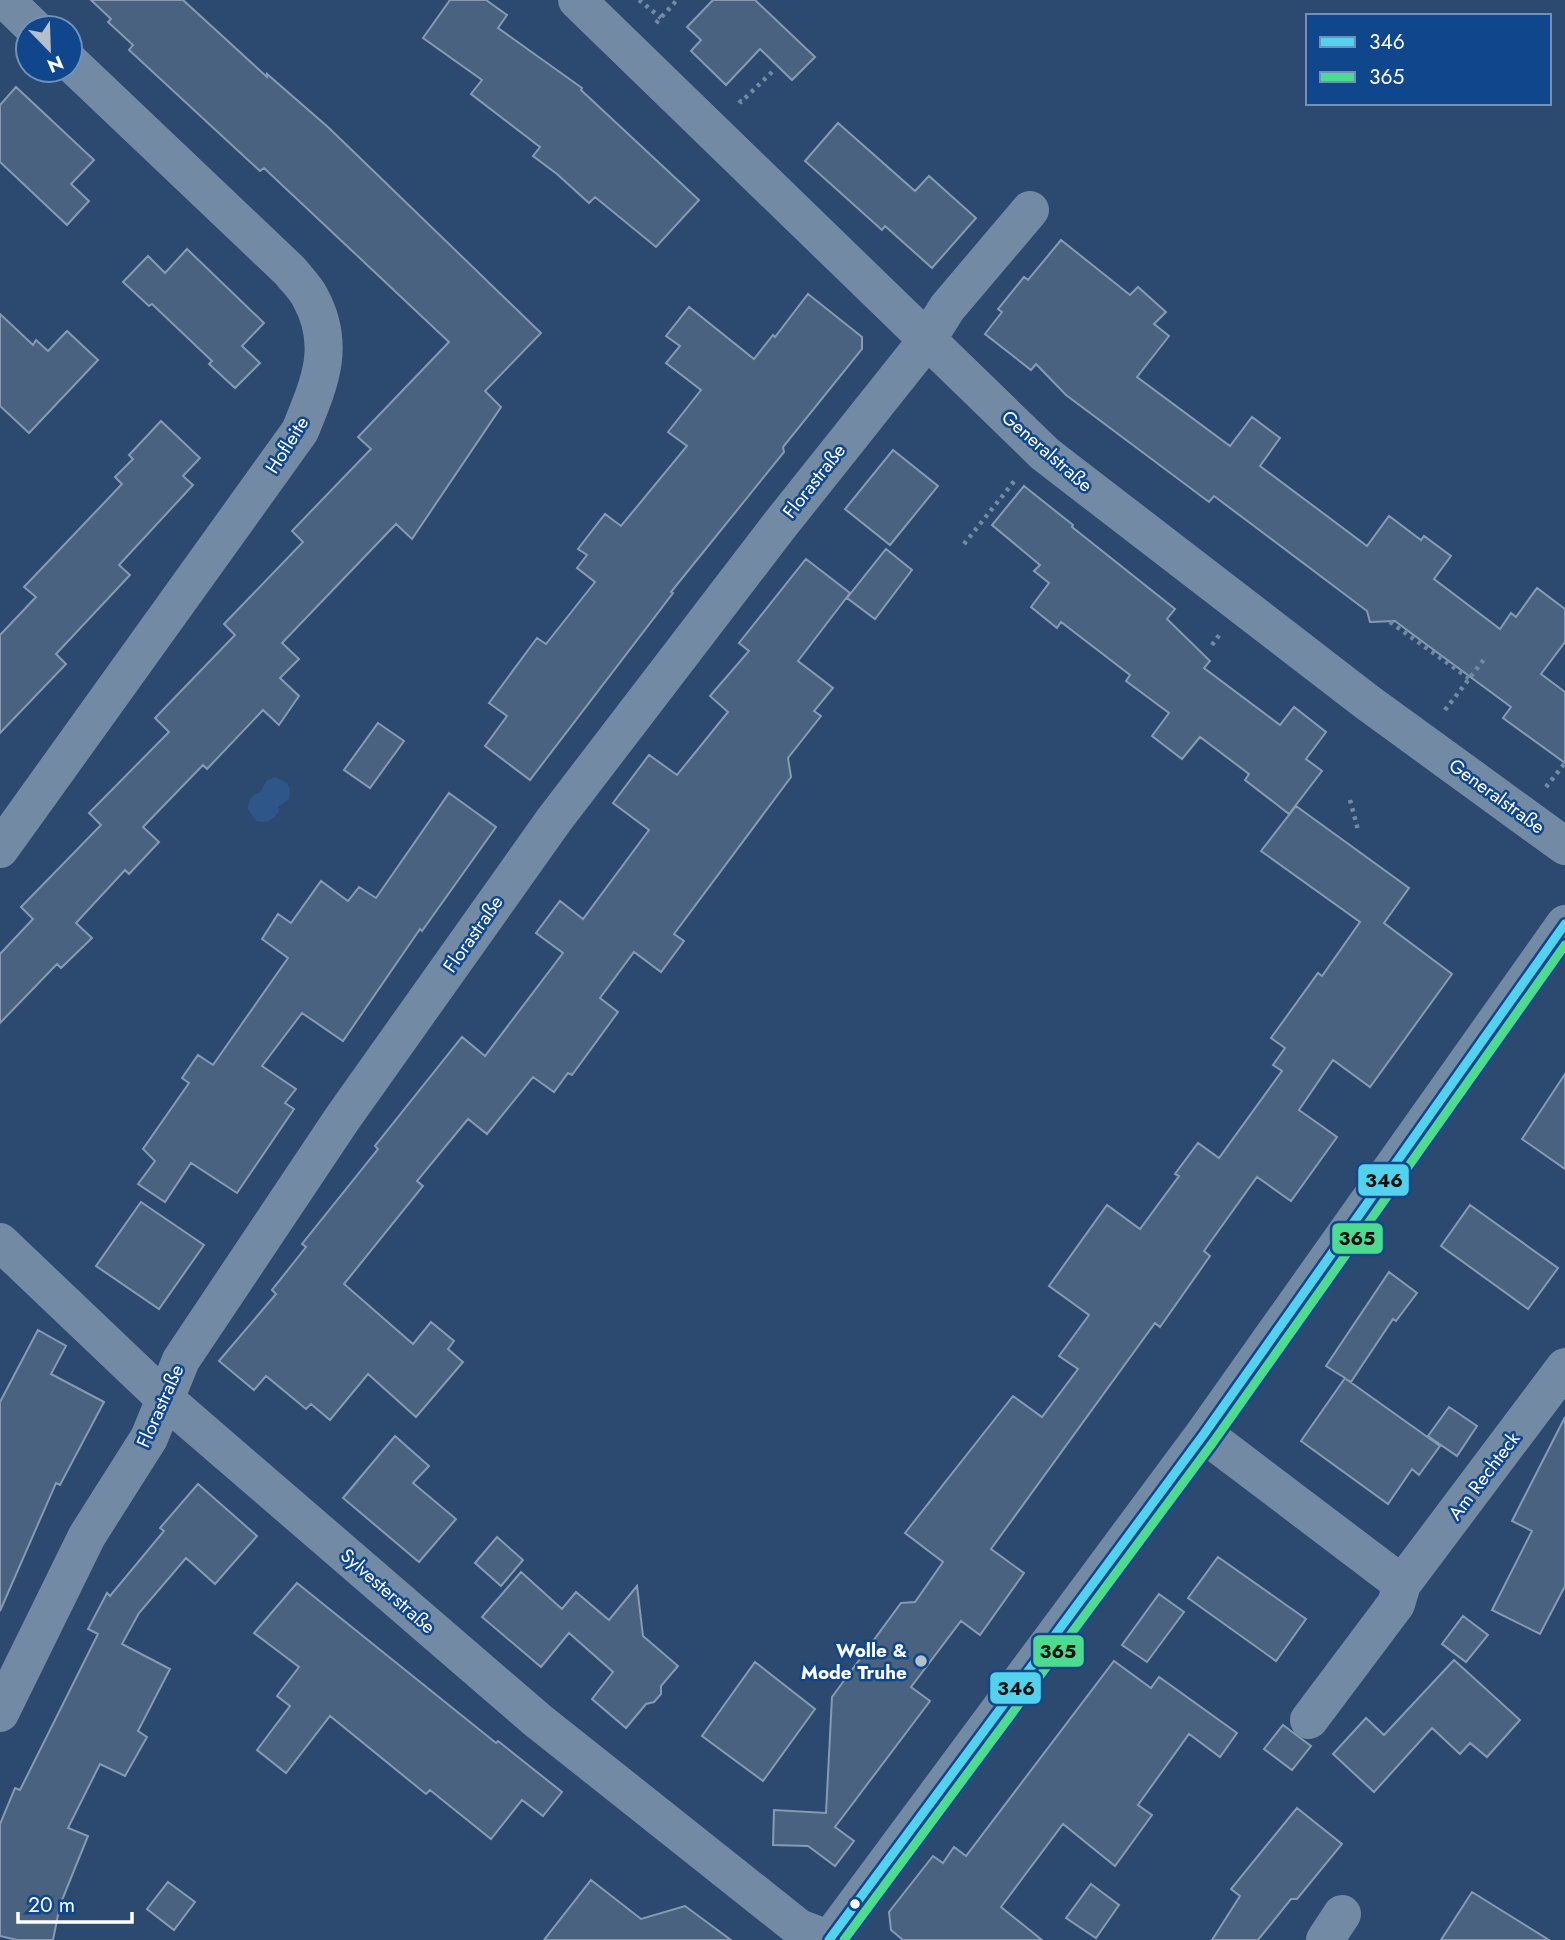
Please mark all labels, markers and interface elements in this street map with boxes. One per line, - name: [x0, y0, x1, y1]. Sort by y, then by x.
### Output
- north arrow: [14, 14, 84, 84]
- legend: [1306, 14, 1551, 105]
- text: 346: [1369, 27, 1405, 57]
- text: N: [43, 49, 68, 80]
- text: 365: [1369, 62, 1404, 92]
- street label: Generalstraße: [996, 404, 1099, 498]
- street label: Hofleite: [259, 411, 315, 479]
- street label: Florastraße: [776, 438, 852, 524]
- street label: Generalstraße: [1443, 752, 1551, 840]
- street label: Florastraße: [437, 890, 510, 978]
- line badge: 346: [1357, 1163, 1410, 1197]
- text: 346: [1365, 1167, 1403, 1194]
- line badge: 365: [1331, 1222, 1384, 1255]
- text: 365: [1339, 1225, 1375, 1252]
- street label: Florastraße: [130, 1360, 190, 1452]
- street label: Am Rechteck: [1442, 1426, 1527, 1526]
- street label: Sylvesterstraße: [335, 1542, 442, 1640]
- line badge: 365: [1032, 1634, 1085, 1668]
- place label: Wolle & Mode Truhe: [801, 1637, 907, 1686]
- text: 365: [1040, 1638, 1076, 1665]
- marker: Wolle & Mode Truhe: [913, 1653, 929, 1669]
- line badge: 346: [989, 1671, 1042, 1705]
- text: 346: [997, 1675, 1035, 1702]
- scale bar: [18, 1881, 131, 1925]
- text: 20 m: [28, 1890, 75, 1920]
- unlabelled marker: [848, 1897, 862, 1911]

